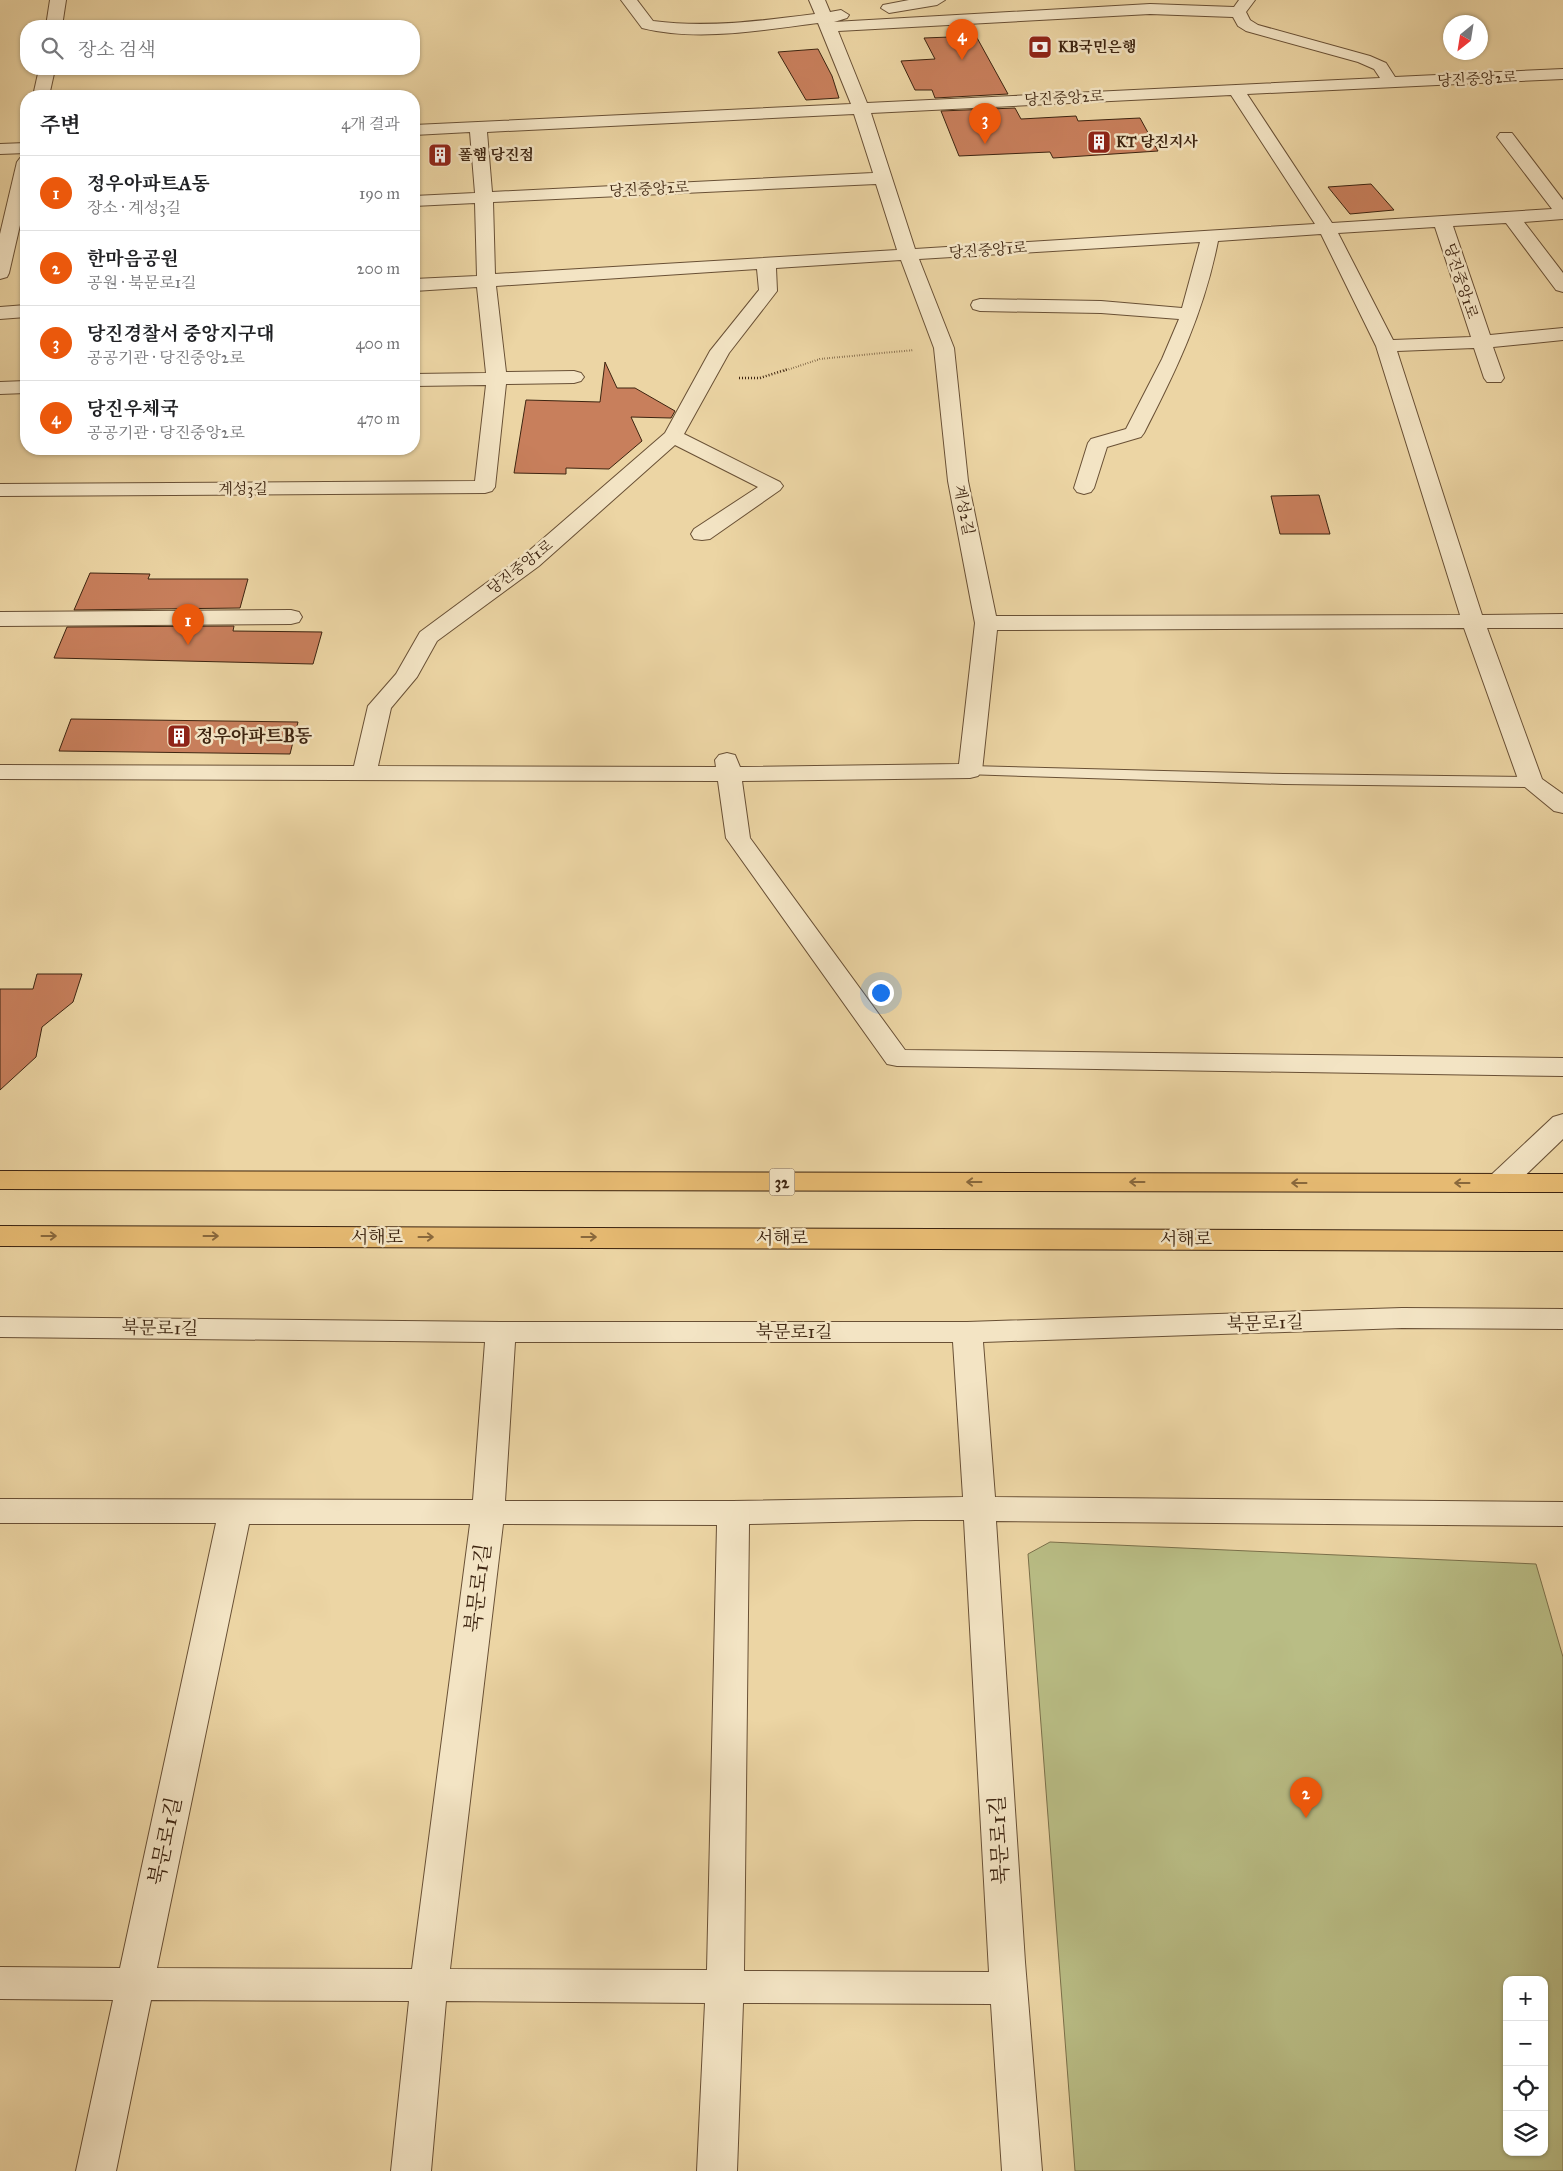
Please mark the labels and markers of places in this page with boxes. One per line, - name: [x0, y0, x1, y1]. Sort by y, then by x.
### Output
- pin: 4: [946, 19, 978, 60]
- bank icon: KB국민은행: [1027, 34, 1053, 60]
- place label: KB국민은행: [1058, 38, 1137, 56]
- pin: 3: [969, 103, 1001, 144]
- building icon: KT 당진지사: [1086, 129, 1112, 155]
- place label: KT 당진지사: [1116, 133, 1198, 151]
- building icon: 폴햄 당진점: [427, 142, 453, 168]
- place label: 폴햄 당진점: [458, 146, 534, 164]
- pin: 1: [172, 604, 204, 645]
- building icon: 정우아파트B동: [166, 723, 192, 749]
- place label: 정우아파트B동: [196, 725, 313, 747]
- pin: 2: [1290, 1777, 1322, 1818]

